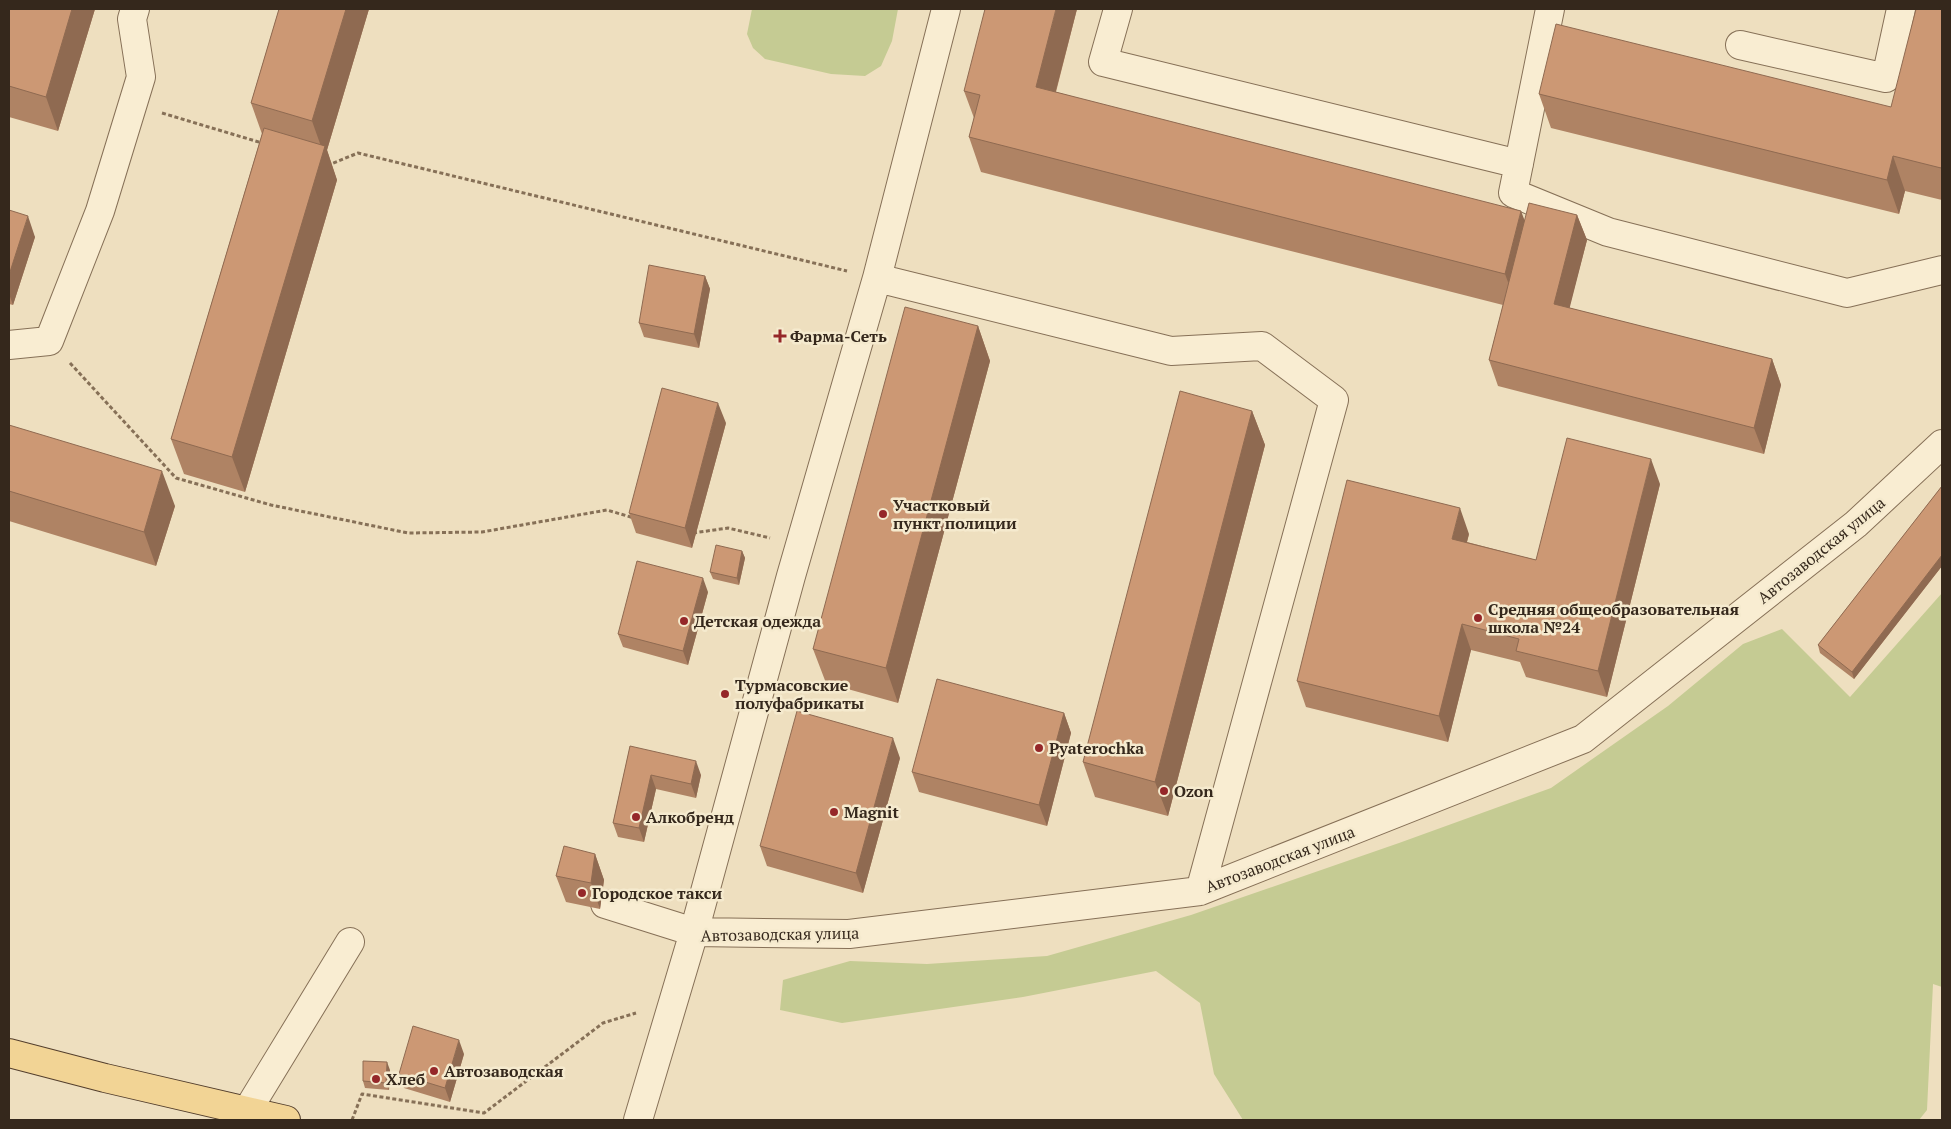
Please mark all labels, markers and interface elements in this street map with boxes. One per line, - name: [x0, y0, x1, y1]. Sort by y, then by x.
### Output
- place label: Фарма-Сеть: [790, 325, 887, 347]
- marker: Фарма-Сеть: [774, 330, 786, 342]
- street label: Автозаводская улица: [1752, 492, 1890, 608]
- place label: Участковый пункт полиции: [893, 494, 1017, 534]
- marker: Участковый пункт полиции: [877, 508, 889, 520]
- place label: Средняя общеобразовательная школа №24: [1488, 598, 1739, 638]
- place label: Детская одежда: [694, 610, 821, 632]
- marker: Средняя общеобразовательная школа №24: [1472, 612, 1484, 624]
- marker: Детская одежда: [678, 615, 690, 627]
- place label: Турмасовские полуфабрикаты: [735, 674, 864, 714]
- marker: Турмасовские полуфабрикаты: [719, 688, 731, 700]
- place label: Pyaterochka: [1049, 737, 1144, 759]
- marker: Pyaterochka: [1033, 742, 1045, 754]
- place label: Ozon: [1174, 780, 1214, 802]
- marker: Ozon: [1158, 785, 1170, 797]
- place label: Magnit: [844, 801, 899, 823]
- place label: Алкобренд: [646, 806, 734, 828]
- marker: Magnit: [828, 806, 840, 818]
- marker: Алкобренд: [630, 811, 642, 823]
- street label: Автозаводская улица: [1202, 820, 1358, 898]
- place label: Городское такси: [592, 882, 723, 904]
- marker: Городское такси: [576, 887, 588, 899]
- street label: Автозаводская улица: [701, 922, 859, 946]
- place label: Автозаводская: [444, 1060, 563, 1082]
- marker: Автозаводская: [428, 1065, 440, 1077]
- place label: Хлеб: [386, 1068, 425, 1090]
- marker: Хлеб: [370, 1073, 382, 1085]

